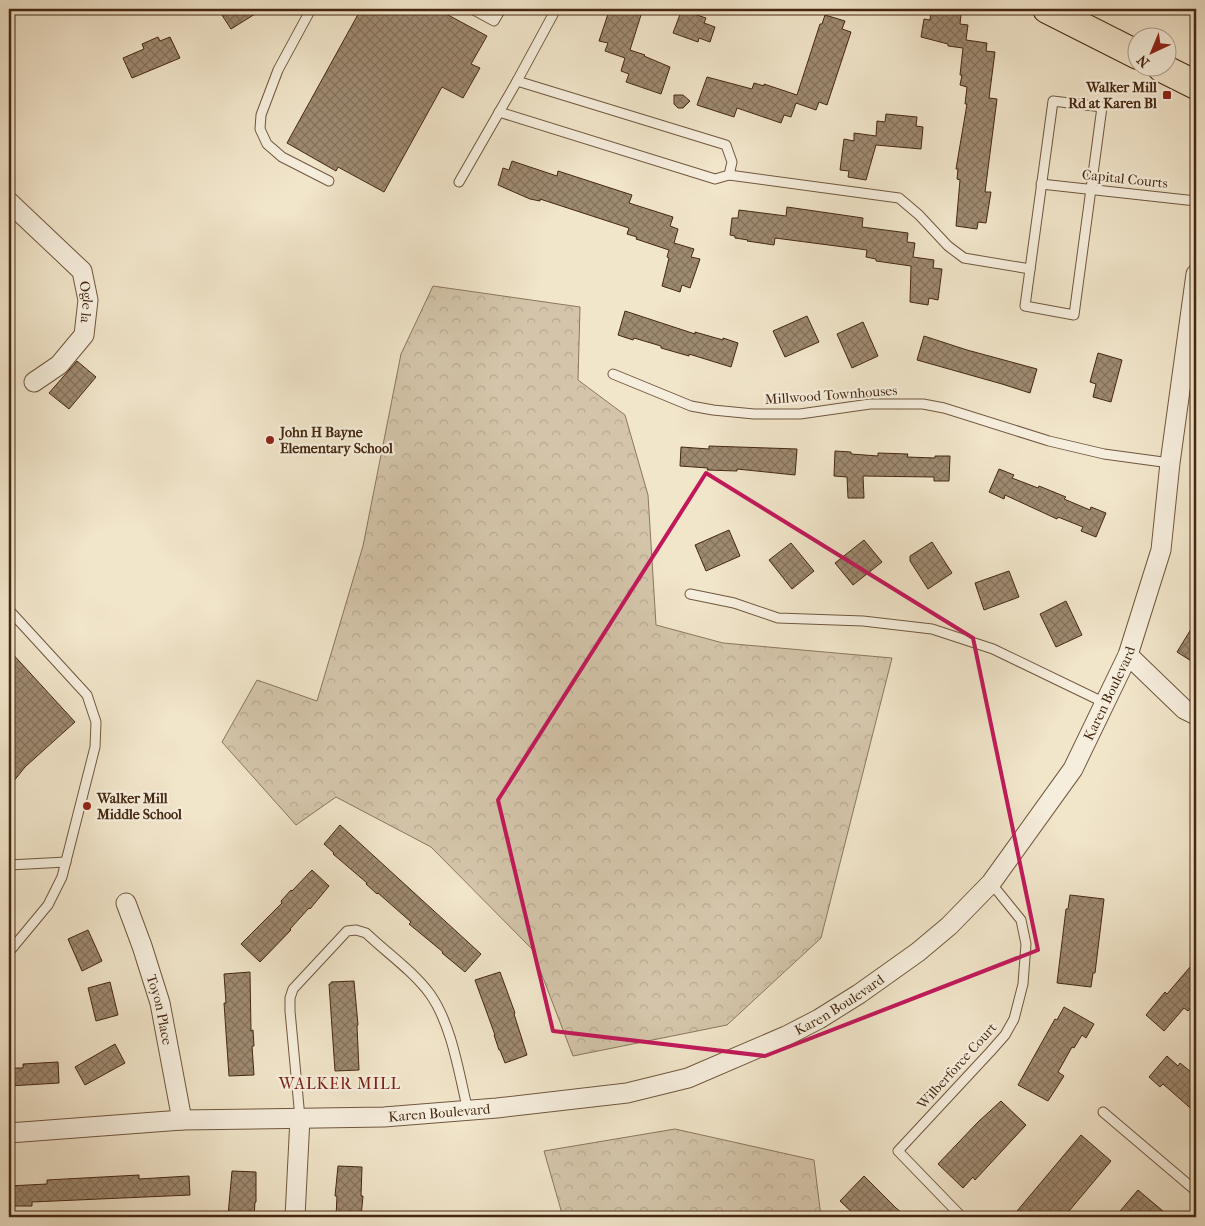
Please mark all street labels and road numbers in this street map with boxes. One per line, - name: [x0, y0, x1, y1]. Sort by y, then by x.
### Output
- street label: Capital Courts: [1081, 166, 1169, 192]
- street label: Ogle la: [76, 279, 97, 325]
- street label: Millwood Townhouses: [764, 382, 898, 408]
- street label: Karen Boulevard: [1080, 644, 1139, 743]
- street label: Karen Boulevard: [792, 970, 888, 1039]
- street label: Toyon Place: [143, 972, 176, 1046]
- street label: Wilberforce Court: [913, 1019, 1000, 1113]
- street label: Karen Boulevard: [388, 1100, 491, 1125]

